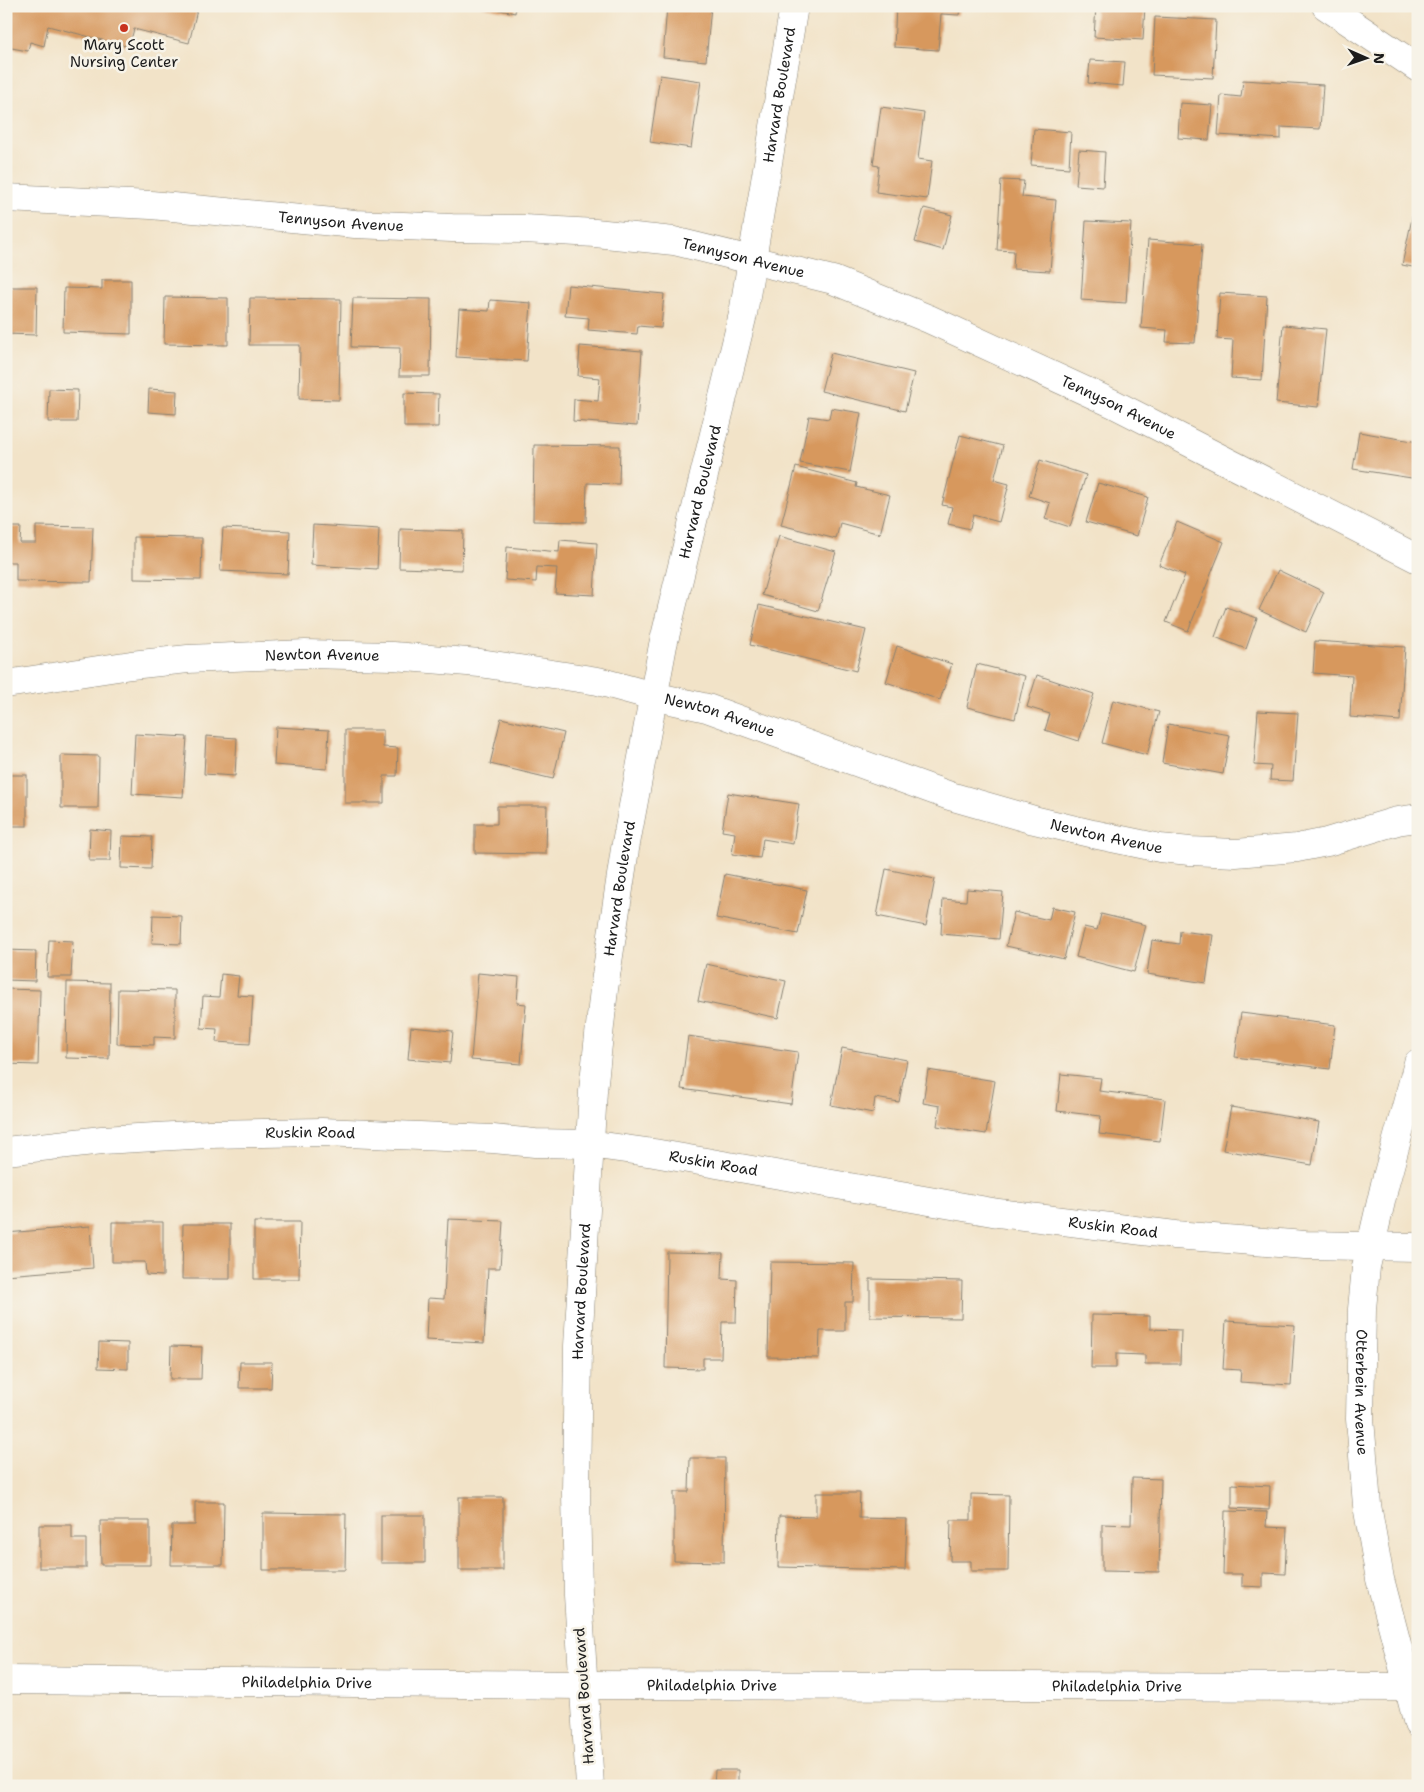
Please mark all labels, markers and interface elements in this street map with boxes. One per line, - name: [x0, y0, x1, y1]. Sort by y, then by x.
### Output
- marker: Mary Scott Nursing Center: [118, 22, 130, 34]
- street label: Harvard Boulevard: [758, 25, 800, 164]
- north arrow: [1342, 32, 1392, 82]
- place label: Mary Scott Nursing Center: [70, 35, 178, 72]
- text: N: [1370, 53, 1388, 64]
- street label: Tennyson Avenue: [277, 207, 404, 236]
- street label: Tennyson Avenue: [680, 233, 807, 283]
- street label: Tennyson Avenue: [1057, 371, 1180, 444]
- street label: Harvard Boulevard: [674, 422, 726, 561]
- street label: Newton Avenue: [264, 644, 380, 666]
- street label: Newton Avenue: [663, 689, 778, 742]
- street label: Newton Avenue: [1048, 814, 1165, 858]
- street label: Harvard Boulevard: [599, 819, 640, 958]
- street label: Ruskin Road: [265, 1122, 356, 1143]
- street label: Ruskin Road: [667, 1146, 760, 1181]
- street label: Ruskin Road: [1067, 1212, 1160, 1243]
- street label: Harvard Boulevard: [568, 1222, 595, 1360]
- street label: Otterbein Avenue: [1350, 1329, 1373, 1456]
- street label: Harvard Boulevard: [569, 1627, 599, 1765]
- street label: Philadelphia Drive: [242, 1672, 372, 1693]
- street label: Philadelphia Drive: [647, 1675, 777, 1695]
- street label: Philadelphia Drive: [1052, 1676, 1182, 1696]

